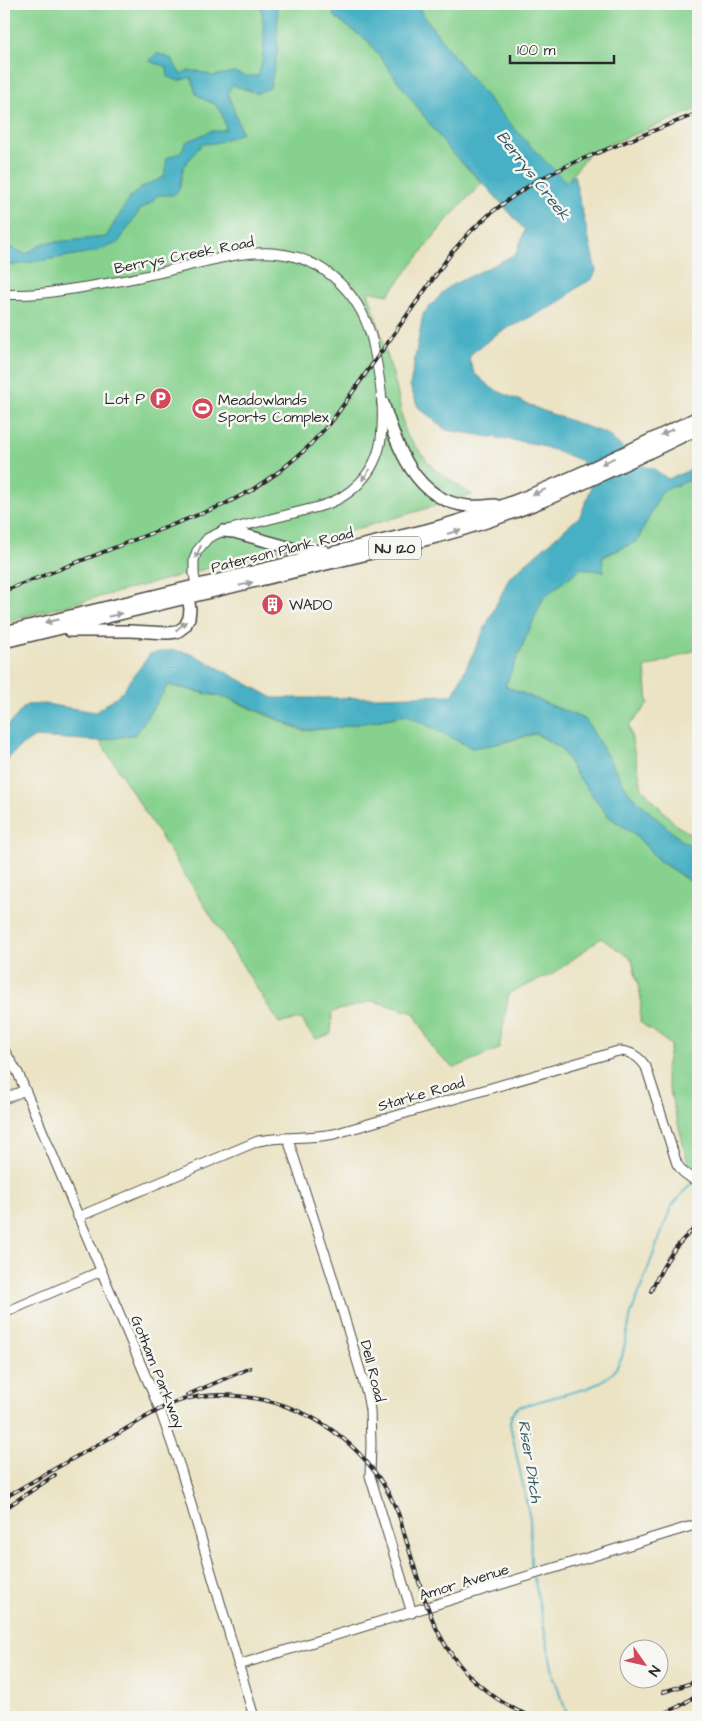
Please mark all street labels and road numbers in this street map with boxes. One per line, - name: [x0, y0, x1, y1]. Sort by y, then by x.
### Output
- street label: Berrys Creek Road: [112, 232, 256, 280]
- street label: Paterson Plank Road: [209, 523, 356, 578]
- road number: NJ 120: [369, 536, 421, 560]
- street label: Starke Road: [375, 1072, 467, 1117]
- street label: Gotham Parkway: [124, 1312, 190, 1432]
- street label: Dell Road: [355, 1338, 390, 1405]
- street label: Amor Avenue: [417, 1559, 512, 1606]

